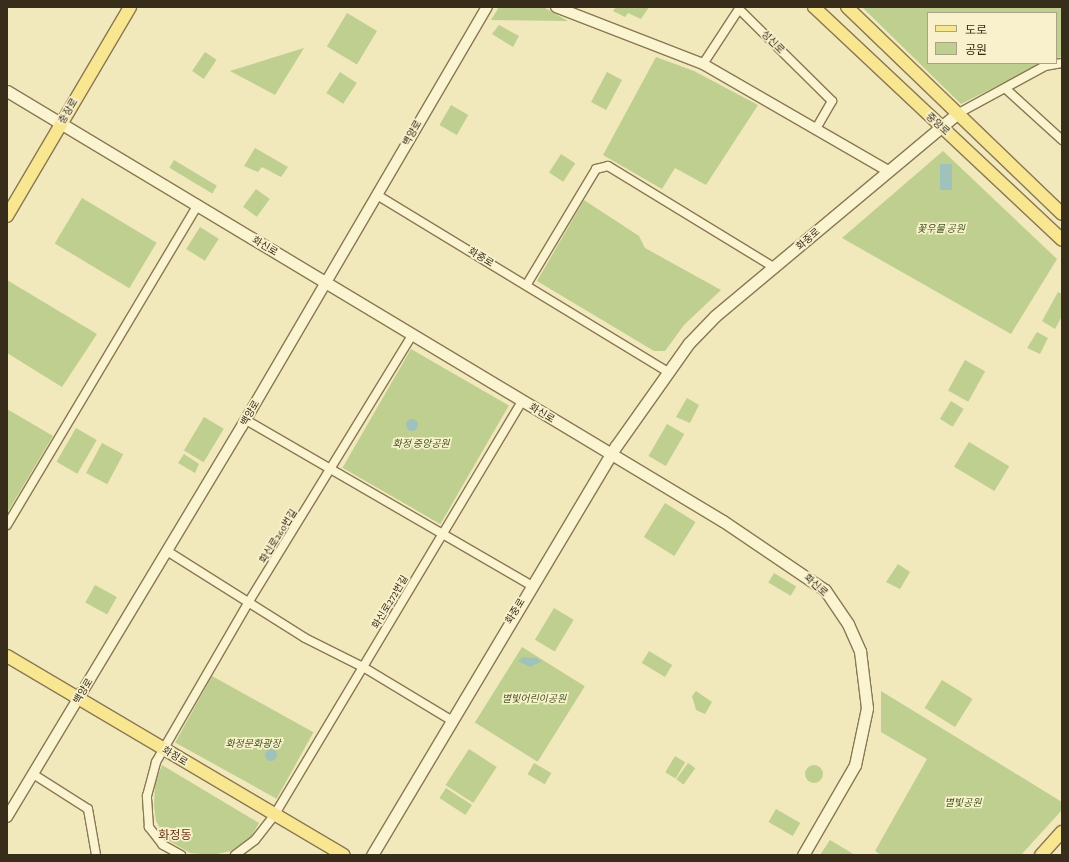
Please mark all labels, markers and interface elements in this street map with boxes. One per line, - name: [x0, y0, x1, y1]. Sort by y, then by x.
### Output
- legend: [927, 12, 1057, 64]
- text: 도로: [965, 23, 987, 37]
- street label: 성신로: [759, 28, 787, 56]
- text: 공원: [965, 43, 987, 57]
- street label: 충장로: [56, 96, 80, 126]
- street label: 중앙로: [924, 110, 952, 138]
- street label: 백양로: [400, 118, 424, 148]
- park label: 꽃우물 공원: [917, 223, 965, 235]
- street label: 화중로: [794, 225, 822, 253]
- street label: 화신로: [250, 234, 280, 258]
- street label: 화중로: [466, 245, 496, 269]
- street label: 백양로: [238, 398, 262, 428]
- street label: 화신로: [527, 401, 557, 425]
- park label: 화정 중앙공원: [392, 438, 450, 450]
- street label: 화신로260번길: [257, 507, 299, 565]
- street label: 화신로: [802, 571, 830, 599]
- street label: 화신로272번길: [369, 573, 411, 631]
- street label: 화중로: [503, 596, 527, 626]
- street label: 백양로: [71, 676, 95, 706]
- park label: 별빛어린이공원: [502, 693, 566, 705]
- park label: 화정문화광장: [225, 738, 281, 750]
- street label: 화정로: [160, 744, 190, 768]
- park label: 별빛공원: [945, 797, 981, 809]
- district label: 화정동: [158, 829, 192, 843]

